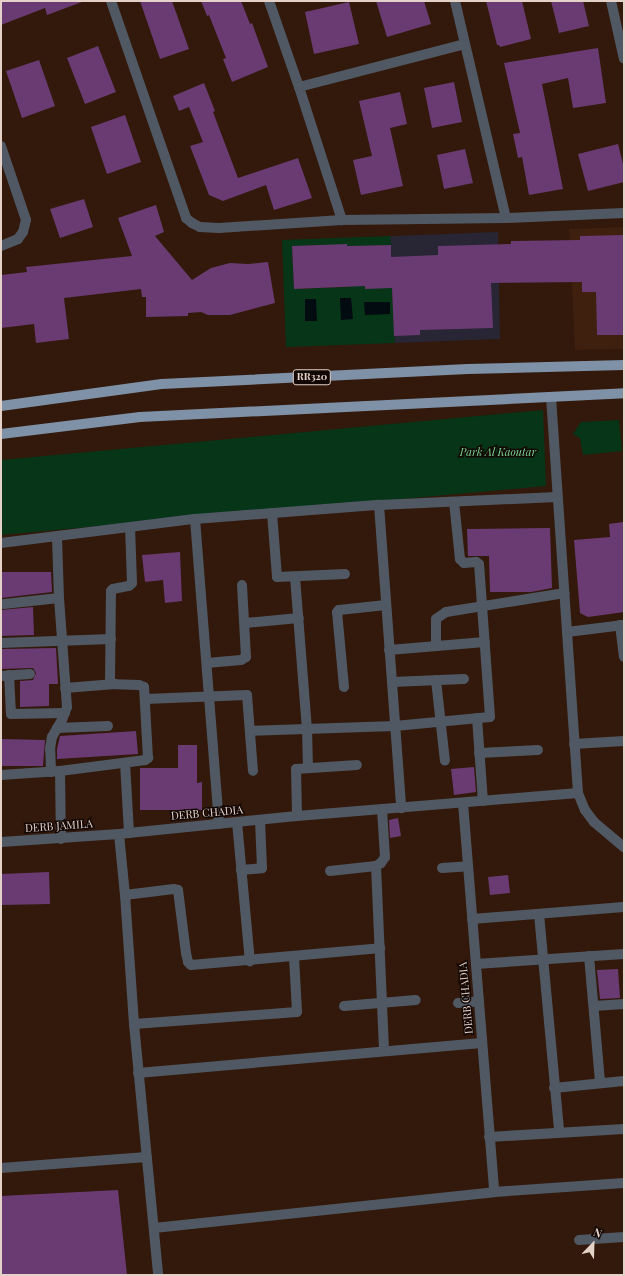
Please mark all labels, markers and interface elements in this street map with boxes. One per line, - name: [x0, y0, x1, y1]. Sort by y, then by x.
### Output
- road number: RR320: [292, 369, 332, 385]
- park label: Park Al Kaoutar: [460, 445, 536, 459]
- street label: DERB CHADIA: [170, 803, 244, 823]
- street label: DERB JAMILA: [25, 817, 93, 835]
- street label: DERB CHADIA: [456, 961, 476, 1035]
- north arrow: [573, 1224, 613, 1264]
- text: N: [591, 1224, 604, 1241]

